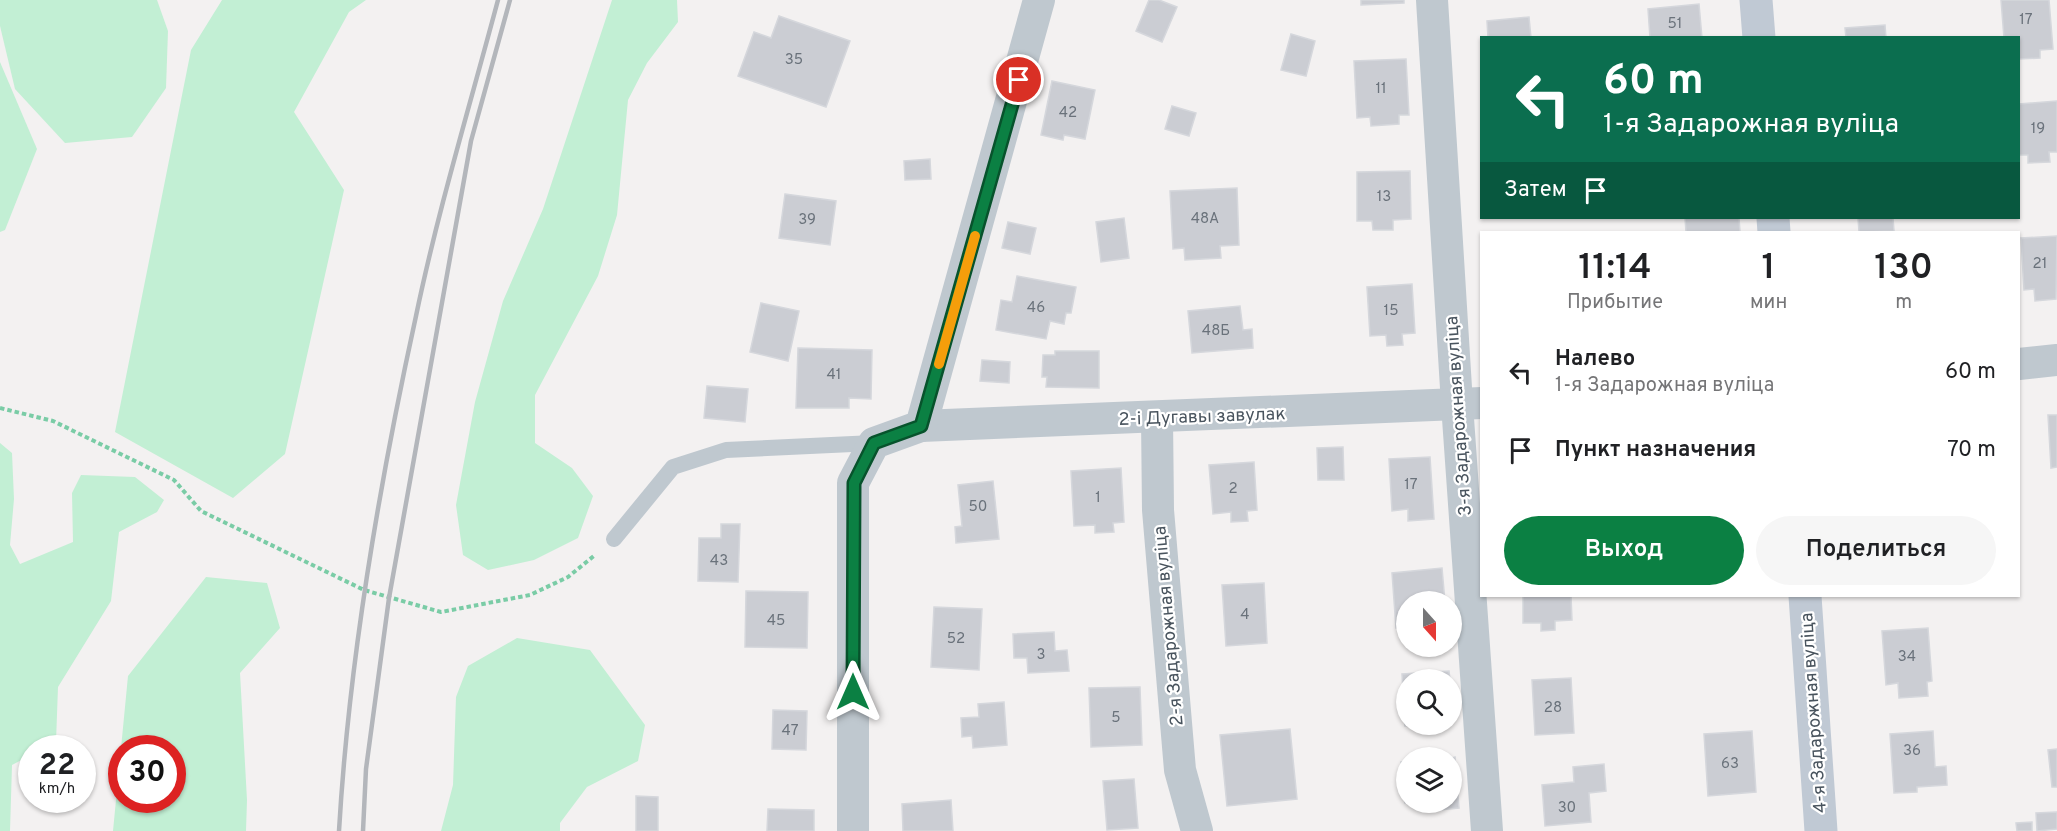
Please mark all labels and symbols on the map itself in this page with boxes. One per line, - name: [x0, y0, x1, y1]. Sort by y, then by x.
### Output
- house number: 17: [2019, 11, 2033, 30]
- house number: 51: [1668, 15, 1682, 34]
- house number: 35: [785, 51, 803, 70]
- pin: [993, 54, 1044, 105]
- house number: 11: [1375, 80, 1387, 99]
- house number: 42: [1059, 104, 1077, 123]
- house number: 19: [2031, 120, 2045, 139]
- house number: 13: [1377, 188, 1391, 207]
- house number: 48А: [1191, 210, 1219, 229]
- house number: 39: [798, 211, 816, 230]
- house number: 21: [2033, 255, 2047, 274]
- house number: 46: [1027, 299, 1045, 318]
- house number: 15: [1384, 302, 1398, 321]
- street label: 3-я Задарожная вуліца: [1441, 315, 1478, 517]
- house number: 48Б: [1202, 322, 1230, 341]
- house number: 41: [827, 366, 841, 385]
- street label: 2-і Дугавы завулак: [1118, 403, 1286, 432]
- house number: 17: [1404, 476, 1418, 495]
- house number: 2: [1228, 480, 1238, 499]
- house number: 1: [1095, 489, 1101, 508]
- house number: 50: [969, 498, 987, 517]
- street label: 2-я Задарожная вуліца: [1149, 525, 1190, 727]
- house number: 43: [710, 552, 728, 571]
- north arrow: [1396, 591, 1462, 657]
- house number: 4: [1240, 606, 1250, 625]
- house number: 45: [767, 612, 785, 631]
- street label: 4-я Задарожная вуліца: [1796, 612, 1833, 814]
- house number: 52: [947, 630, 965, 649]
- house number: 3: [1036, 646, 1046, 665]
- house number: 34: [1898, 648, 1916, 667]
- position arrow: [821, 660, 885, 724]
- house number: 28: [1544, 699, 1562, 718]
- house number: 5: [1111, 709, 1121, 728]
- house number: 47: [782, 722, 799, 741]
- speed limit sign: 30: [108, 735, 186, 813]
- house number: 36: [1903, 742, 1921, 761]
- house number: 63: [1721, 755, 1739, 774]
- house number: 30: [1558, 799, 1576, 818]

